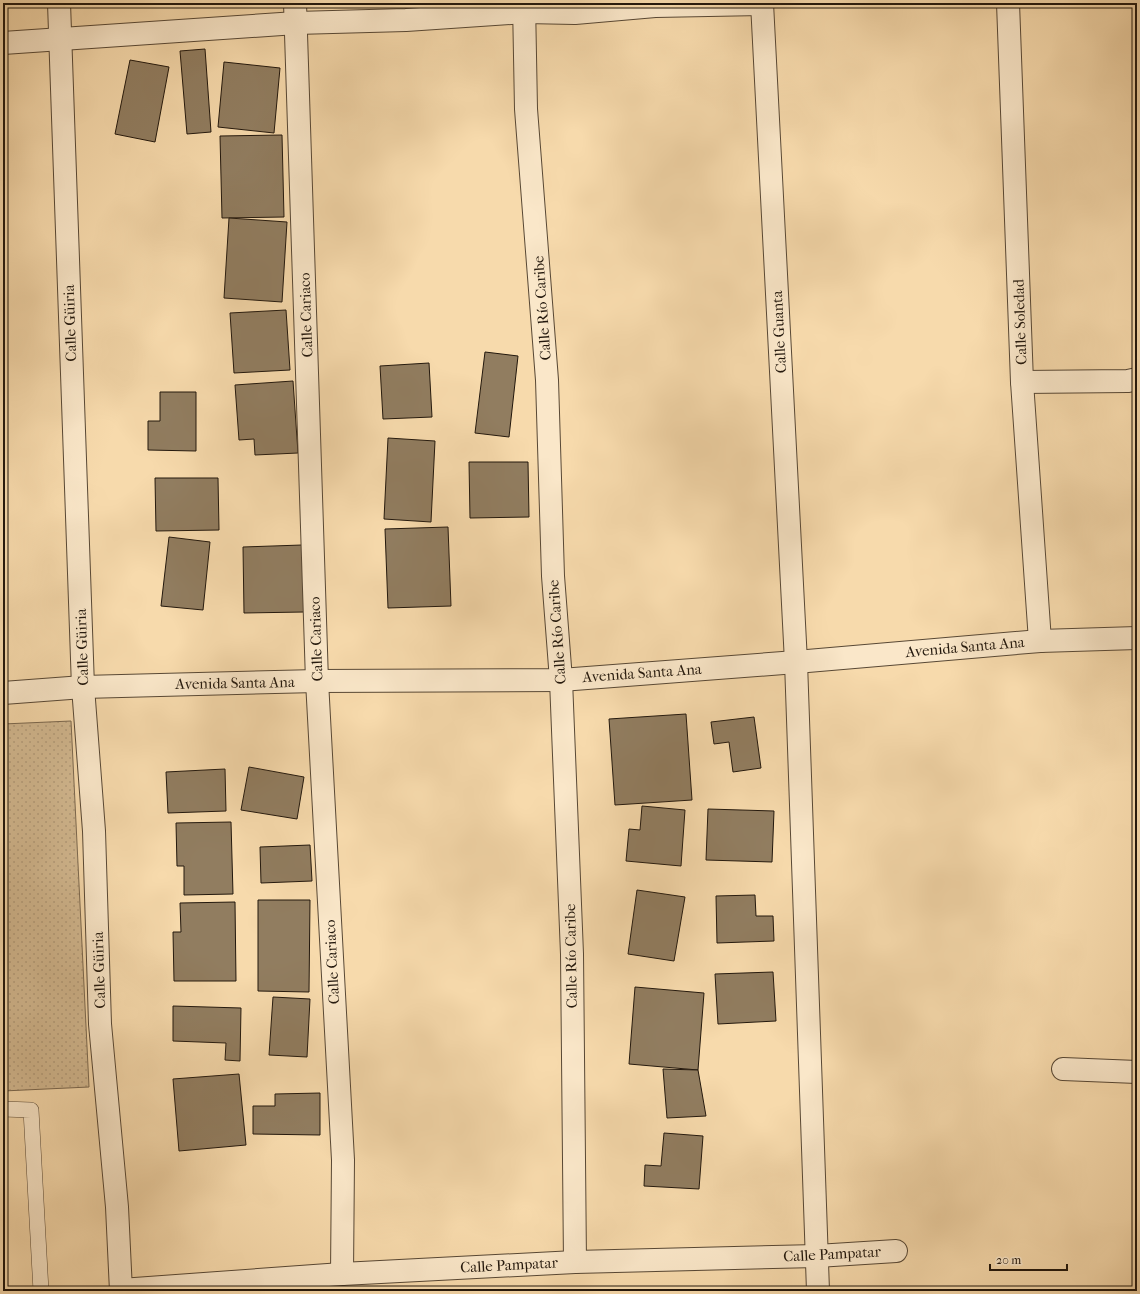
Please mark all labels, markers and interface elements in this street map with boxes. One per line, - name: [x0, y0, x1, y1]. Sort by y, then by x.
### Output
- street label: Calle Río Caribe: [529, 254, 555, 361]
- street label: Calle Cariaco: [296, 272, 316, 358]
- street label: Calle Soledad: [1009, 278, 1030, 365]
- street label: Calle Güiria: [60, 283, 80, 362]
- street label: Calle Guanta: [768, 289, 790, 374]
- street label: Calle Río Caribe: [544, 578, 570, 685]
- street label: Calle Cariaco: [306, 596, 326, 682]
- street label: Calle Güiria: [72, 607, 92, 686]
- street label: Avenida Santa Ana: [904, 633, 1026, 661]
- street label: Avenida Santa Ana: [581, 660, 703, 686]
- street label: Avenida Santa Ana: [174, 673, 296, 693]
- street label: Calle Río Caribe: [561, 903, 581, 1009]
- street label: Calle Cariaco: [321, 919, 343, 1005]
- street label: Calle Güiria: [89, 930, 109, 1009]
- street label: Calle Pampatar: [783, 1242, 882, 1266]
- scale bar: [990, 1246, 1067, 1272]
- street label: Calle Pampatar: [460, 1253, 559, 1277]
- text: 20 m: [996, 1253, 1021, 1267]

